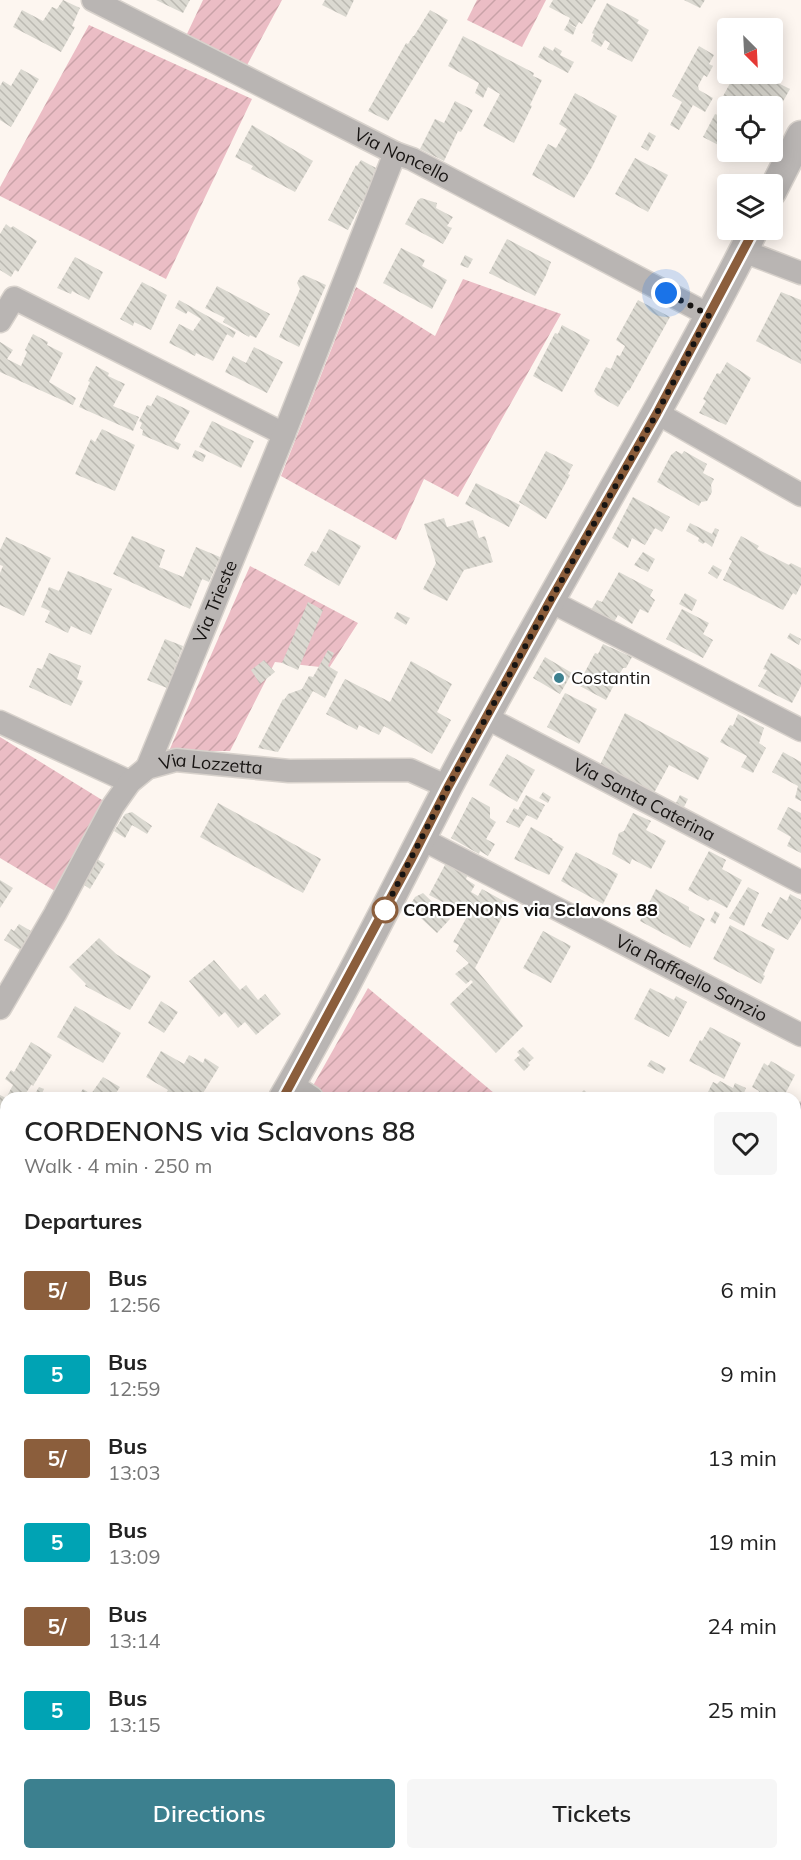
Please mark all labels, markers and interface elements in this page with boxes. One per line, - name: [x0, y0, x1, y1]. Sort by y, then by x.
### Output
- north arrow: [717, 18, 783, 84]
- map controls: [717, 18, 783, 240]
- button: locate: [717, 96, 783, 162]
- street label: Via Noncello: [350, 122, 454, 188]
- button: layers: [717, 174, 783, 240]
- your location: [651, 278, 681, 308]
- street label: Via Trieste: [188, 556, 242, 646]
- place label: Costantin: [571, 666, 651, 689]
- marker: Costantin: [552, 671, 566, 685]
- street label: Via Lozzetta: [156, 748, 264, 779]
- street label: Via Santa Caterina: [569, 753, 719, 846]
- marker: CORDENONS via Sclavons 88: [372, 897, 398, 923]
- place label: CORDENONS via Sclavons 88: [403, 898, 658, 921]
- street label: Via Raffaello Sanzio: [611, 929, 771, 1027]
- button: heart: [714, 1112, 777, 1175]
- text: CORDENONS via Sclavons 88: [24, 1113, 415, 1148]
- text: Walk · 4 min · 250 m: [24, 1153, 212, 1178]
- text: Departures: [24, 1207, 142, 1235]
- text: Bus: [108, 1264, 147, 1292]
- text: 6 min: [721, 1276, 777, 1304]
- text: 5/: [47, 1277, 67, 1303]
- text: 12:56: [108, 1292, 161, 1317]
- text: Bus: [108, 1348, 147, 1376]
- text: 9 min: [721, 1360, 777, 1388]
- text: 5: [51, 1361, 63, 1387]
- text: 12:59: [108, 1376, 161, 1401]
- text: Bus: [108, 1432, 147, 1460]
- text: 13 min: [707, 1444, 777, 1472]
- text: 5/: [47, 1445, 67, 1471]
- text: 13:03: [108, 1460, 161, 1485]
- text: Bus: [108, 1516, 147, 1544]
- text: 19 min: [707, 1528, 777, 1556]
- text: 5: [51, 1529, 63, 1555]
- text: 13:09: [108, 1544, 161, 1569]
- text: Bus: [108, 1600, 147, 1628]
- text: 24 min: [707, 1612, 777, 1640]
- text: 5/: [47, 1613, 67, 1639]
- text: 13:14: [108, 1628, 161, 1653]
- text: Bus: [108, 1684, 147, 1712]
- text: 25 min: [707, 1696, 777, 1724]
- text: 5: [51, 1697, 63, 1723]
- text: 13:15: [108, 1712, 161, 1737]
- button: Directions: [24, 1779, 395, 1848]
- button: Tickets: [407, 1779, 777, 1848]

